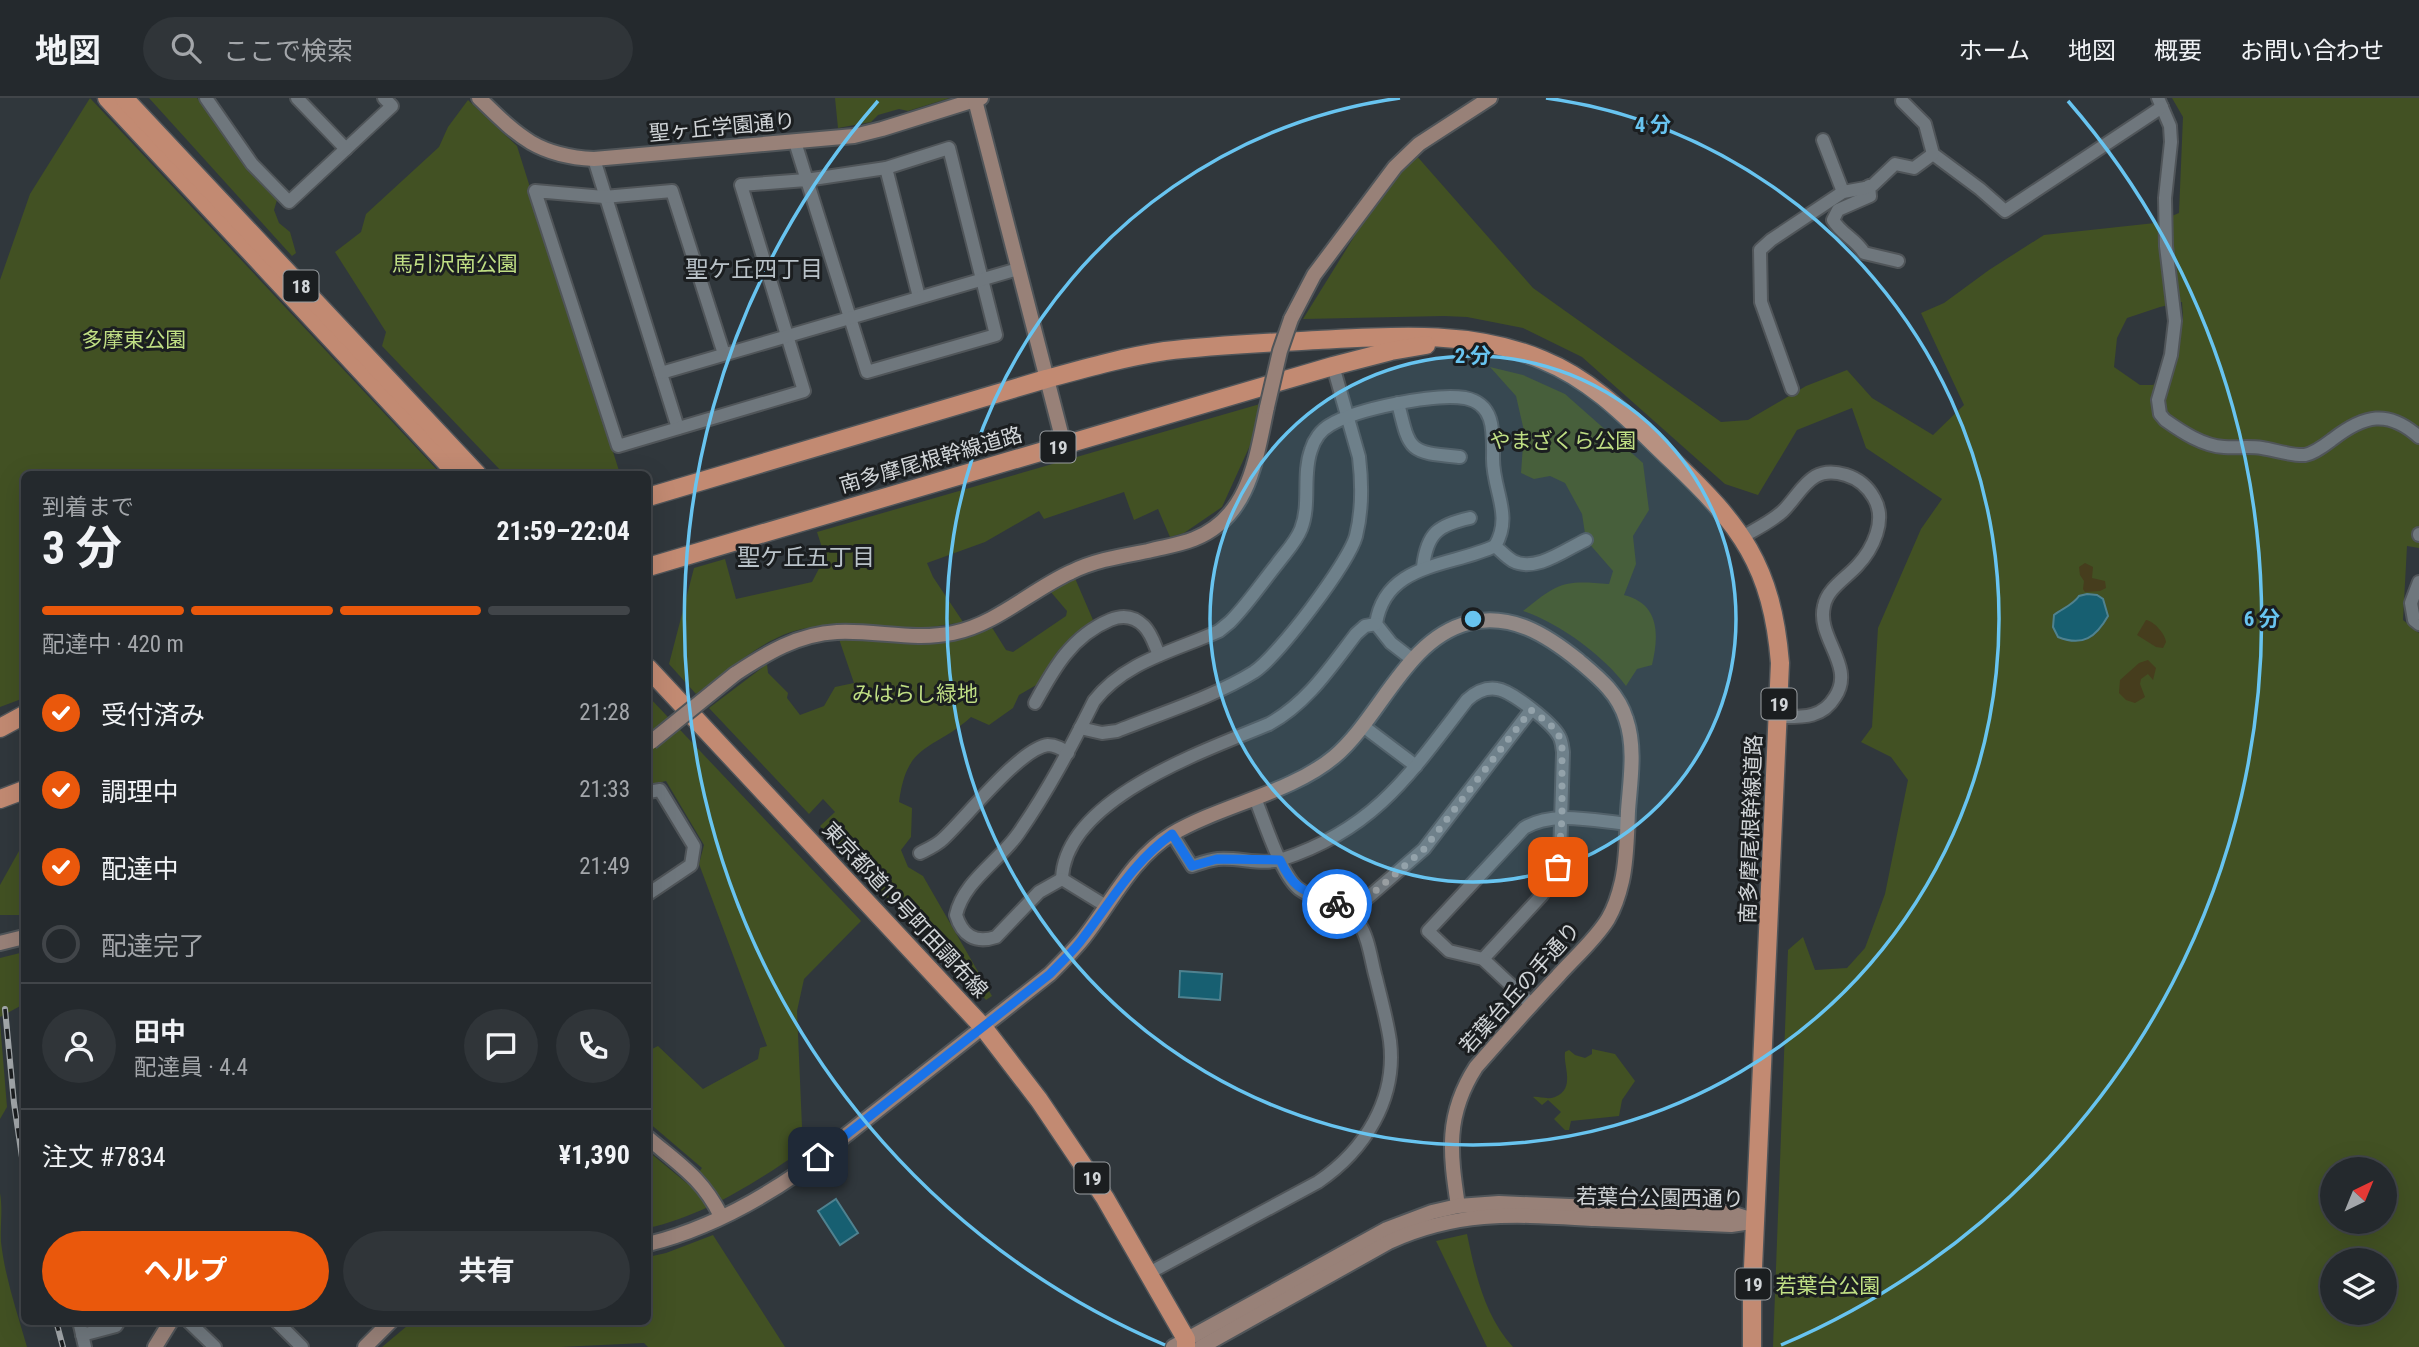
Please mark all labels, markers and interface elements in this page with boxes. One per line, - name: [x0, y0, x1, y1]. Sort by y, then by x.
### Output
- search box: [143, 17, 633, 80]
- icon: search: [167, 29, 205, 67]
- text: 地図: [35, 31, 101, 70]
- text: ここで検索: [223, 36, 353, 66]
- text: ホーム: [1959, 37, 2030, 65]
- text: 地図: [2068, 37, 2116, 65]
- text: 概要: [2154, 37, 2202, 65]
- text: お問い合わせ: [2240, 37, 2384, 65]
- street label: 聖ヶ丘学園通り: [648, 109, 796, 145]
- text: 4 分: [1635, 113, 1671, 137]
- park label: 馬引沢南公園: [392, 252, 518, 276]
- district label: 聖ケ丘四丁目: [685, 256, 823, 283]
- road number: 18: [284, 270, 318, 302]
- park label: 多摩東公園: [82, 328, 187, 352]
- text: 2 分: [1455, 344, 1491, 368]
- street label: 南多摩尾根幹線道路: [837, 422, 1025, 498]
- park label: やまざくら公園: [1490, 429, 1637, 453]
- road number: 19: [1040, 432, 1076, 462]
- text: 到着まで: [42, 494, 134, 521]
- text: 21:59–22:04: [496, 516, 630, 546]
- text: 3 分: [42, 521, 122, 575]
- district label: 聖ケ丘五丁目: [737, 544, 875, 571]
- centre of rings: [1461, 607, 1485, 631]
- text: 6 分: [2244, 607, 2280, 631]
- text: 配達中 · 420 m: [42, 631, 184, 658]
- park label: みはらし緑地: [852, 682, 978, 706]
- road number: 19: [1762, 688, 1796, 720]
- icon: check: [42, 694, 80, 732]
- text: 21:28: [579, 699, 630, 726]
- text: 受付済み: [101, 700, 205, 730]
- street label: 南多摩尾根幹線道路: [1736, 734, 1766, 924]
- icon: check: [42, 771, 80, 809]
- text: 21:33: [579, 776, 630, 803]
- text: 調理中: [101, 777, 179, 807]
- street label: 東京都道19号町田調布線: [818, 817, 992, 1003]
- pin: [1528, 837, 1588, 897]
- icon: check: [42, 848, 80, 886]
- icon: bag: [1539, 848, 1577, 886]
- text: 21:49: [579, 853, 630, 880]
- text: 配達中: [101, 854, 179, 884]
- courier: [1302, 869, 1372, 939]
- icon: bike: [1318, 885, 1356, 923]
- street label: 若葉台丘の手通り: [1455, 918, 1585, 1058]
- text: 配達完了: [101, 931, 205, 961]
- button: person: [42, 1009, 116, 1083]
- button: chat: [464, 1009, 538, 1083]
- button: phone: [556, 1009, 630, 1083]
- text: 田中: [134, 1017, 186, 1047]
- text: 配達員 · 4.4: [134, 1054, 248, 1081]
- pin: [788, 1127, 848, 1187]
- icon: home: [799, 1138, 837, 1176]
- text: ¥1,390: [559, 1140, 630, 1170]
- text: 注文 #7834: [42, 1142, 166, 1172]
- north arrow: [2320, 1157, 2398, 1234]
- map controls: [2320, 1157, 2397, 1325]
- road number: 19: [1074, 1162, 1110, 1194]
- street label: 若葉台公園西通り: [1576, 1185, 1744, 1211]
- button: ヘルプ: [42, 1231, 329, 1311]
- button: 共有: [343, 1231, 630, 1311]
- button: layers: [2320, 1248, 2397, 1325]
- road number: 19: [1736, 1268, 1770, 1300]
- park label: 若葉台公園: [1776, 1274, 1881, 1298]

